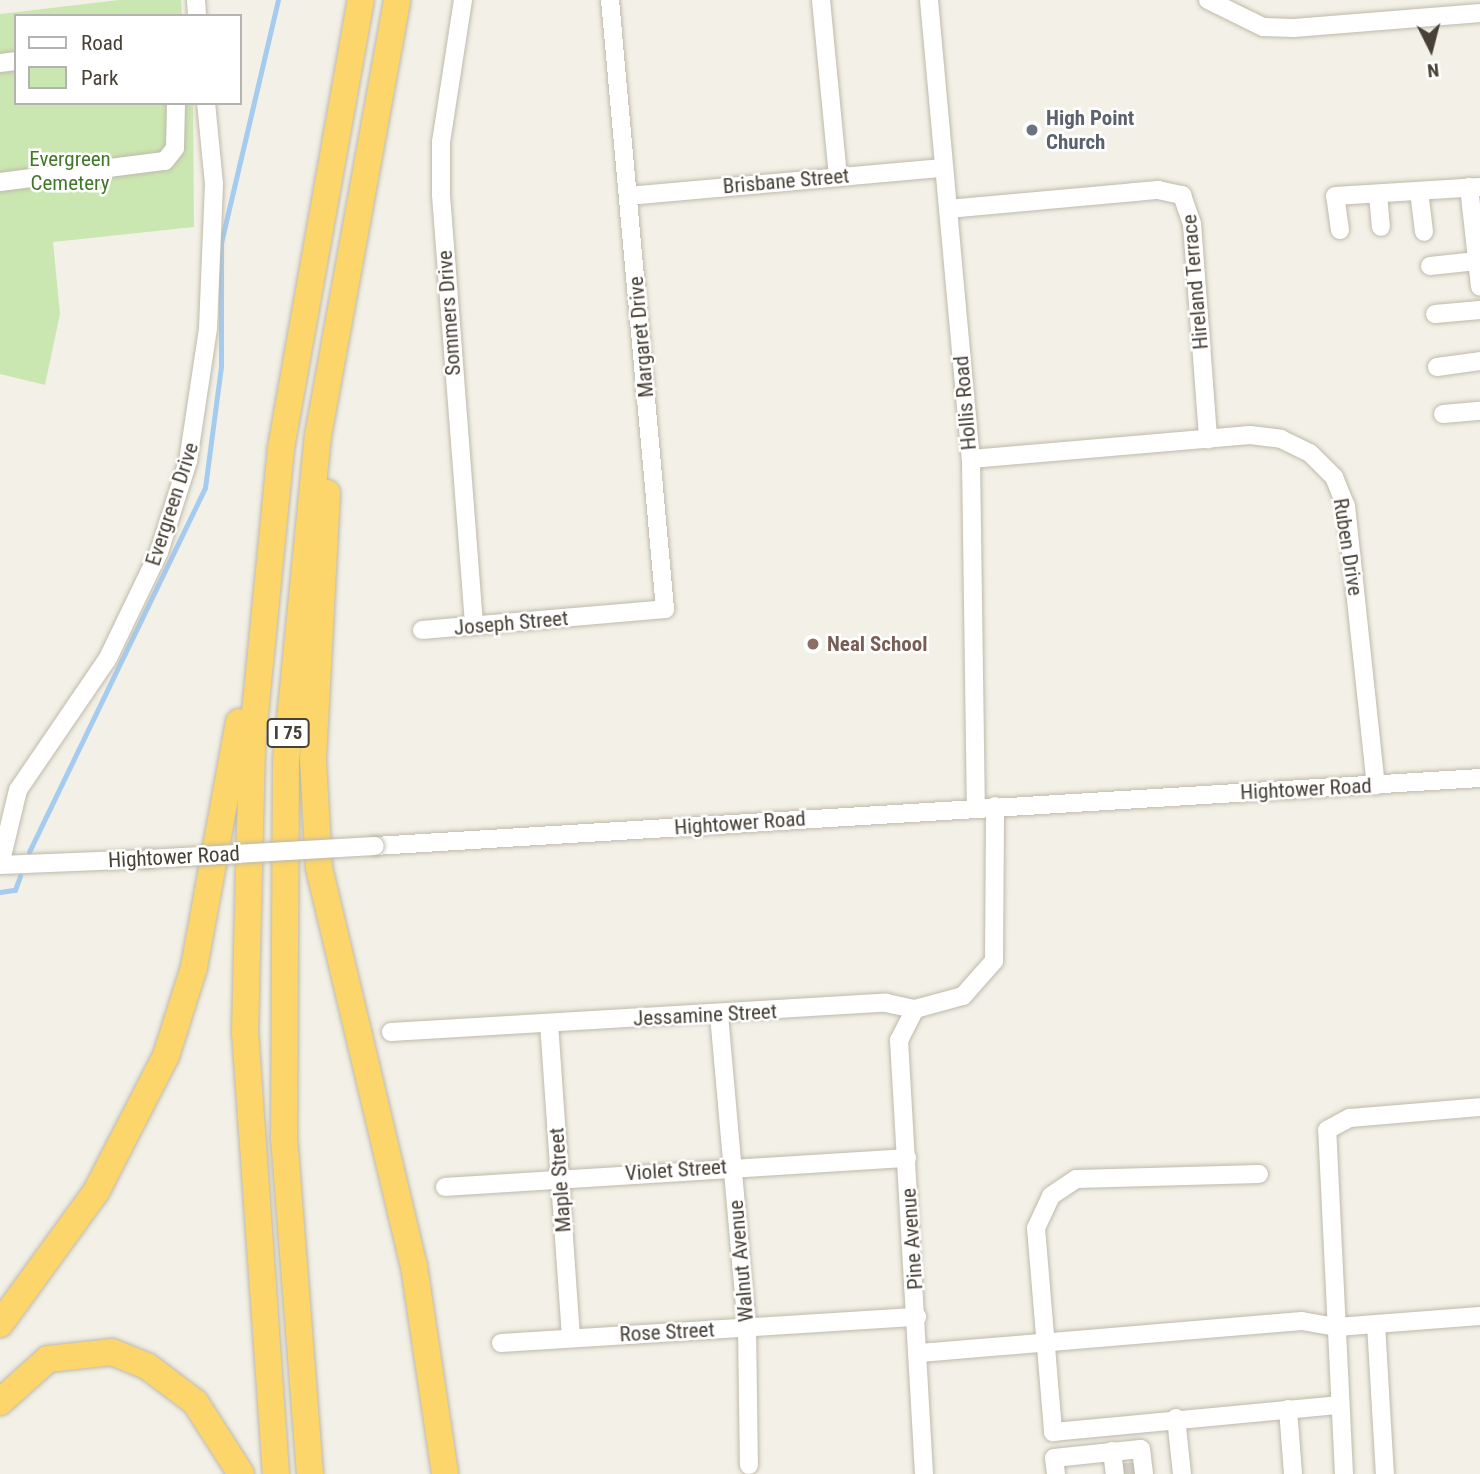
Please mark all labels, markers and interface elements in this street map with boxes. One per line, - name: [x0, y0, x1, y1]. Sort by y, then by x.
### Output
- legend: [14, 14, 242, 105]
- north arrow: [1396, 14, 1466, 84]
- text: Road: [81, 31, 123, 55]
- text: N: [1426, 58, 1440, 82]
- text: Park: [81, 66, 118, 90]
- place label: High Point Church: [1046, 105, 1134, 155]
- marker: High Point Church: [1024, 122, 1040, 138]
- park label: Evergreen Cemetery: [29, 146, 111, 196]
- street label: Brisbane Street: [722, 163, 850, 199]
- street label: Hireland Terrace: [1177, 213, 1213, 351]
- street label: Sommers Drive: [432, 249, 466, 377]
- street label: Margaret Drive: [623, 275, 659, 399]
- street label: Hollis Road: [948, 355, 982, 451]
- street label: Evergreen Drive: [140, 439, 204, 569]
- street label: Ruben Drive: [1328, 496, 1368, 598]
- street label: Joseph Street: [453, 605, 569, 641]
- place label: Neal School: [827, 631, 927, 657]
- marker: Neal School: [805, 636, 821, 652]
- road number: I 75: [265, 718, 311, 748]
- street label: Hightower Road: [1240, 773, 1372, 805]
- street label: Hightower Road: [673, 806, 807, 840]
- street label: Hightower Road: [108, 841, 240, 873]
- street label: Jessamine Street: [632, 999, 778, 1031]
- street label: Maple Street: [544, 1127, 576, 1233]
- street label: Violet Street: [624, 1154, 728, 1186]
- street label: Pine Avenue: [896, 1187, 928, 1291]
- street label: Walnut Avenue: [723, 1199, 759, 1323]
- street label: Rose Street: [619, 1317, 715, 1347]

